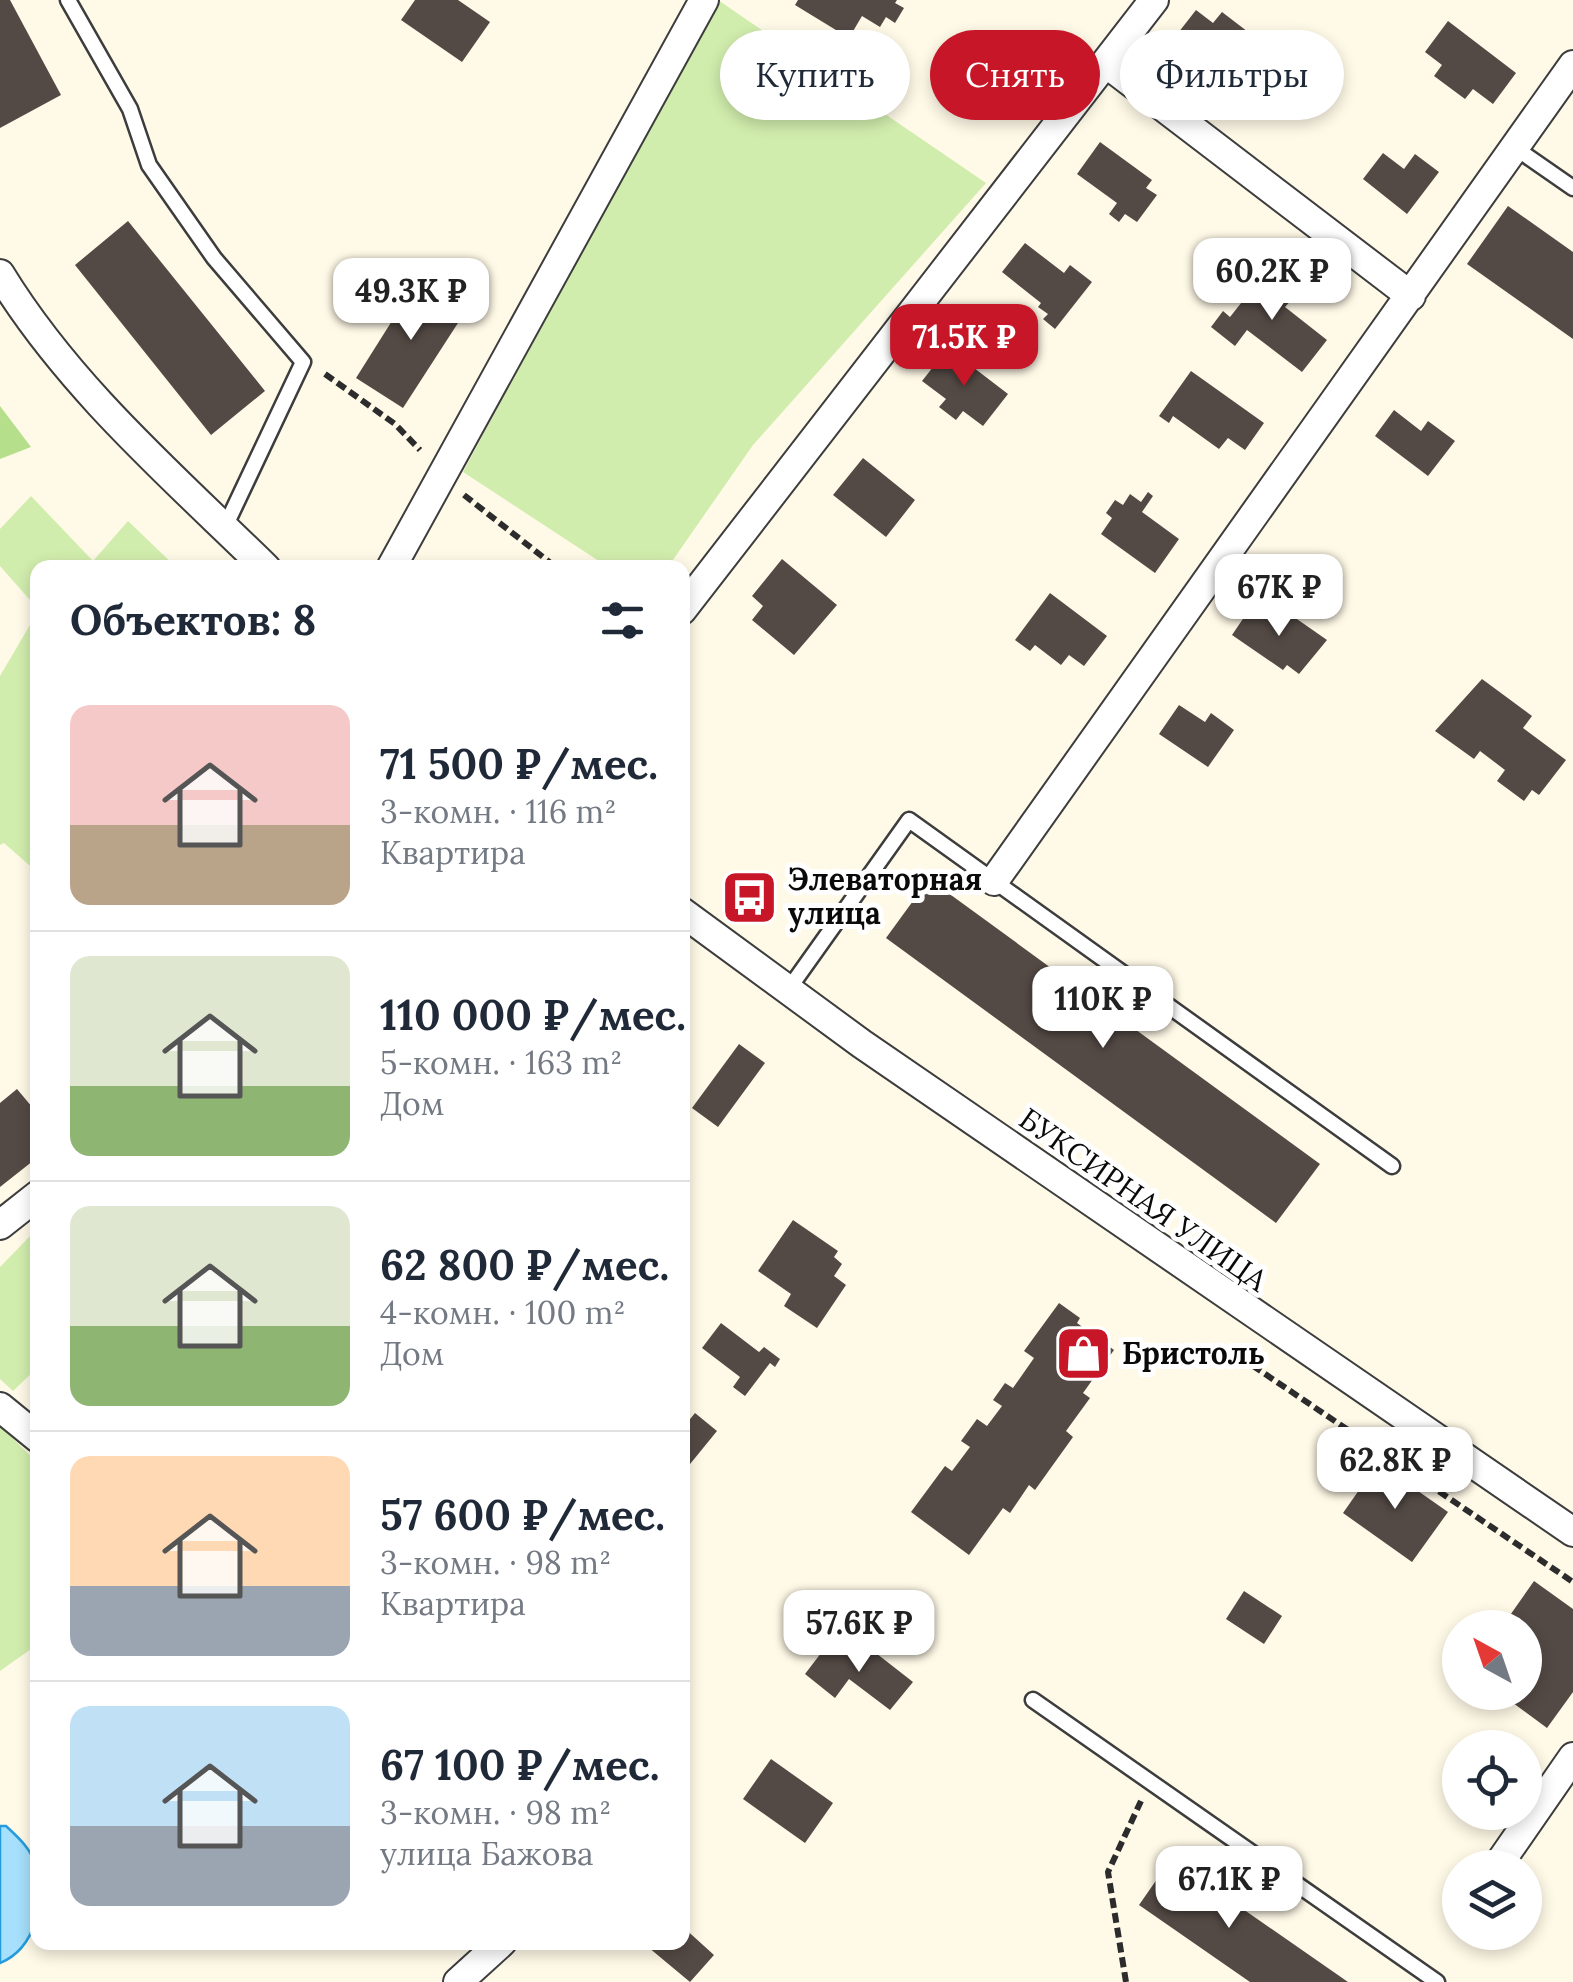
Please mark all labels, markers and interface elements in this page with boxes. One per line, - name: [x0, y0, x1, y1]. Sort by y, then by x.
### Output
- chip: Купить: [720, 30, 910, 120]
- chip: Снять: [930, 30, 1100, 120]
- chip: Фильтры: [1120, 30, 1344, 120]
- pin: 60.2K ₽: [1180, 238, 1364, 323]
- text: 60.2K ₽: [1215, 250, 1329, 291]
- pin: 49.3K ₽: [319, 258, 503, 343]
- text: 49.3K ₽: [355, 270, 467, 311]
- pin: 71.5K ₽: [872, 304, 1056, 389]
- text: 71.5K ₽: [912, 316, 1016, 357]
- pin: 67K ₽: [1209, 554, 1349, 639]
- text: 67K ₽: [1237, 566, 1321, 607]
- text: Объектов: 8: [70, 593, 316, 647]
- icon: filters: [595, 593, 650, 648]
- text: 71 500 ₽/мес.: [380, 737, 658, 791]
- icon: home: [150, 745, 270, 865]
- text: 3-комн. · 116 m²: [380, 791, 617, 832]
- text: Квартира: [380, 832, 526, 873]
- place label: Элеваторная улица: [788, 860, 982, 933]
- bus stop icon: Элеваторная улица: [719, 867, 779, 927]
- pin: 110K ₽: [1022, 966, 1184, 1051]
- text: 110K ₽: [1054, 978, 1152, 1019]
- text: 110 000 ₽/мес.: [380, 988, 686, 1042]
- icon: home: [150, 996, 270, 1116]
- text: 5-комн. · 163 m²: [380, 1042, 622, 1083]
- text: Дом: [380, 1083, 444, 1124]
- street label: БУКСИРНАЯ УЛИЦА: [1012, 1099, 1276, 1300]
- text: 62 800 ₽/мес.: [380, 1238, 669, 1292]
- icon: home: [150, 1246, 270, 1366]
- text: 4-комн. · 100 m²: [380, 1292, 626, 1333]
- shop icon: Бристоль: [1053, 1324, 1113, 1384]
- text: Дом: [380, 1333, 444, 1374]
- place label: Бристоль: [1122, 1334, 1265, 1372]
- pin: 62.8K ₽: [1303, 1427, 1487, 1512]
- text: 62.8K ₽: [1339, 1439, 1451, 1480]
- text: 57 600 ₽/мес.: [380, 1488, 665, 1542]
- icon: home: [150, 1496, 270, 1616]
- text: 3-комн. · 98 m²: [380, 1542, 611, 1583]
- text: Квартира: [380, 1583, 526, 1624]
- pin: 57.6K ₽: [767, 1590, 951, 1675]
- text: 57.6K ₽: [805, 1602, 913, 1643]
- north arrow: [1442, 1610, 1542, 1710]
- map controls: [1442, 1610, 1542, 1950]
- button: locate: [1442, 1730, 1542, 1830]
- text: 67 100 ₽/мес.: [380, 1738, 660, 1792]
- icon: home: [150, 1746, 270, 1866]
- text: 3-комн. · 98 m²: [380, 1792, 611, 1833]
- text: улица Бажова: [380, 1833, 594, 1874]
- pin: 67.1K ₽: [1137, 1846, 1321, 1931]
- button: layers: [1442, 1850, 1542, 1950]
- text: 67.1K ₽: [1178, 1858, 1280, 1899]

